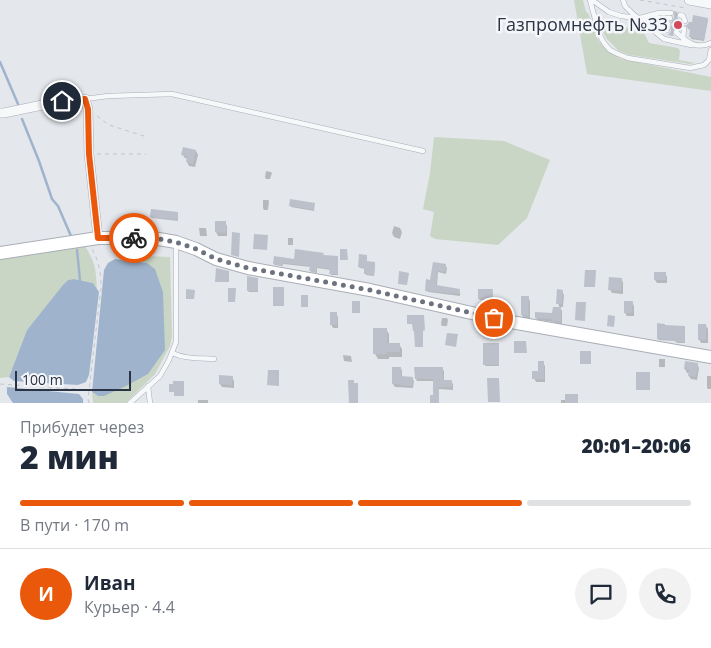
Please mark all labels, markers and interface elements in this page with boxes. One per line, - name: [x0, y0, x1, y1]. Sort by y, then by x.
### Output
- place label: Газпромнефть №33: [497, 12, 668, 36]
- marker: Газпромнефть №33: [672, 19, 684, 31]
- pin: [41, 80, 83, 122]
- icon: home: [48, 87, 76, 115]
- courier: [109, 213, 159, 263]
- icon: bike: [120, 224, 148, 252]
- pin: [473, 297, 515, 339]
- icon: bag: [480, 304, 508, 332]
- scale bar: [15, 368, 131, 391]
- text: 100 m: [22, 370, 63, 389]
- text: Прибудет через: [20, 416, 144, 438]
- text: 20:01–20:06: [581, 433, 691, 459]
- text: 2 мин: [20, 435, 119, 478]
- text: В пути · 170 m: [20, 514, 129, 536]
- button: chat: [575, 568, 627, 620]
- button: phone: [639, 568, 691, 620]
- text: Иван: [84, 570, 136, 596]
- text: И: [38, 581, 54, 607]
- text: Курьер · 4.4: [84, 596, 175, 618]

